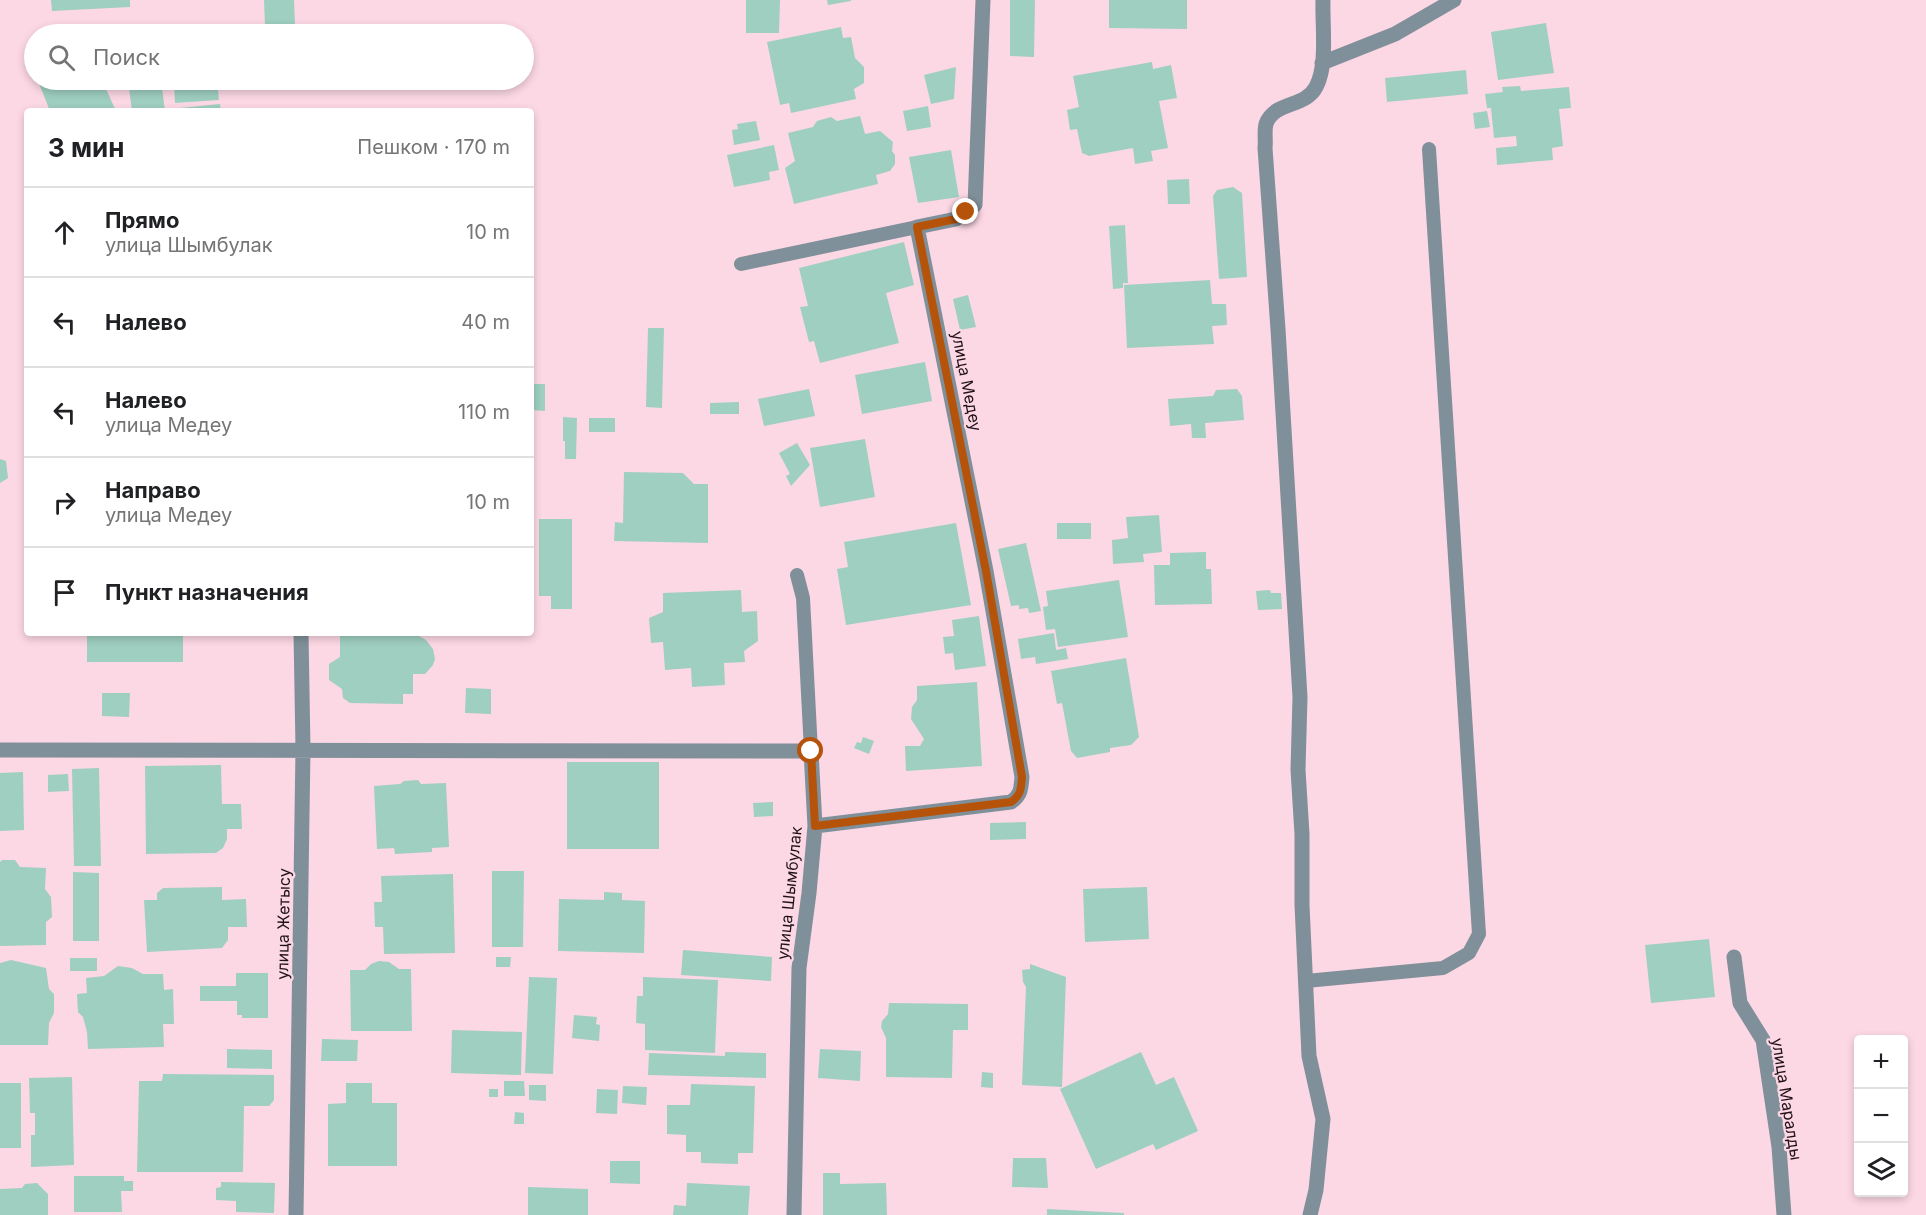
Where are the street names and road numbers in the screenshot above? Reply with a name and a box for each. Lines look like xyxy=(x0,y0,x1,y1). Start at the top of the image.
street label: улица Медеу xyxy=(947,329,987,433)
street label: улица Шымбулак xyxy=(772,825,806,961)
street label: улица Жетысу xyxy=(272,868,294,980)
street label: улица Маралды xyxy=(1767,1037,1807,1161)

